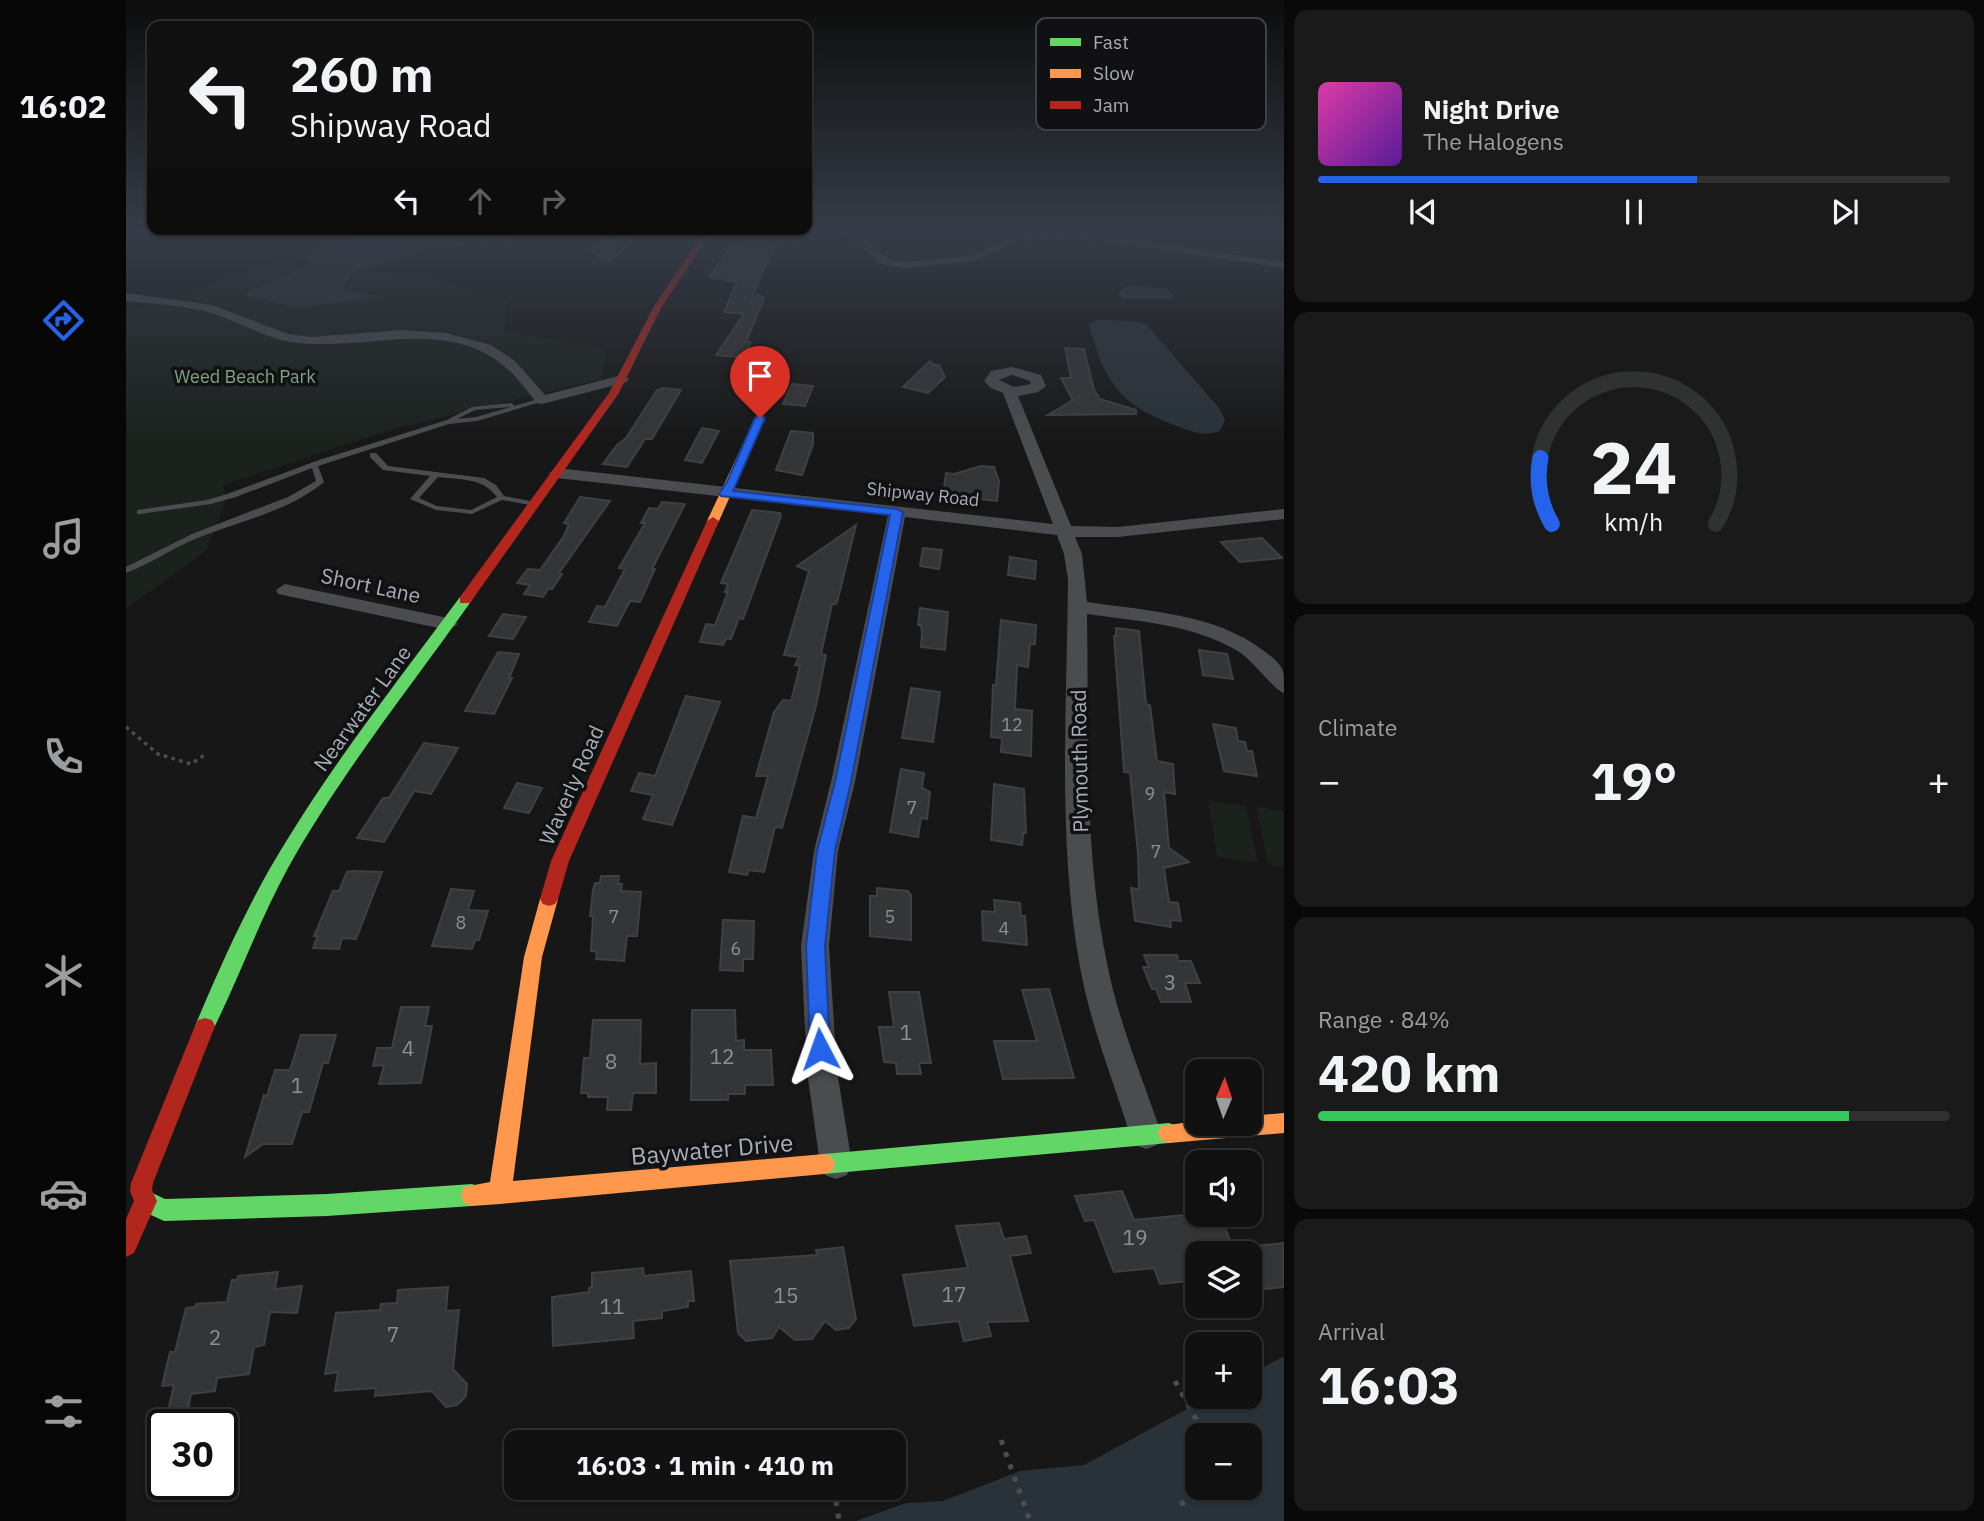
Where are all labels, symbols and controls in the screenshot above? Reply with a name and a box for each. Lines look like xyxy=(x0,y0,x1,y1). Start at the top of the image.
legend xyxy=(1036,18,1266,130)
text: Fast xyxy=(1093,30,1129,54)
text: 260 m xyxy=(290,42,434,105)
icon: left xyxy=(175,49,266,140)
text: Slow xyxy=(1093,61,1134,85)
text: 16:02 xyxy=(19,85,107,127)
text: Night Drive xyxy=(1423,92,1560,126)
text: Jam xyxy=(1093,93,1129,117)
text: Shipway Road xyxy=(290,104,491,146)
text: The Halogens xyxy=(1423,126,1564,156)
icon: left xyxy=(388,182,426,220)
icon: ahead xyxy=(461,182,499,220)
icon: right xyxy=(534,182,572,220)
icon: previous xyxy=(1404,193,1442,231)
icon: pause xyxy=(1615,193,1653,231)
icon: next xyxy=(1826,193,1864,231)
icon: directions xyxy=(39,296,88,345)
pin xyxy=(730,346,790,418)
icon: arrive xyxy=(741,357,779,395)
park label: Weed Beach Park xyxy=(174,365,316,388)
text: 24 xyxy=(1590,420,1678,515)
street label: Shipway Road xyxy=(865,477,981,511)
text: km/h xyxy=(1605,505,1663,538)
icon: music xyxy=(39,514,88,563)
street label: Short Lane xyxy=(319,561,423,609)
street label: Nearwater Lane xyxy=(307,639,417,777)
street label: Plymouth Road xyxy=(1064,689,1094,833)
text: Climate xyxy=(1318,712,1397,742)
house number: 12 xyxy=(1001,713,1023,736)
street label: Waverly Road xyxy=(532,721,610,849)
icon: phone xyxy=(39,732,88,781)
text: 19° xyxy=(1591,747,1677,814)
text: − xyxy=(1318,756,1341,805)
text: + xyxy=(1927,756,1950,805)
house number: 9 xyxy=(1145,782,1155,805)
house number: 7 xyxy=(907,796,917,819)
house number: 7 xyxy=(1151,840,1161,863)
house number: 7 xyxy=(609,905,619,928)
house number: 5 xyxy=(885,905,895,928)
house number: 8 xyxy=(456,911,466,934)
house number: 4 xyxy=(999,917,1010,940)
house number: 6 xyxy=(731,937,741,960)
icon: climate xyxy=(39,951,88,1000)
house number: 3 xyxy=(1164,968,1176,996)
text: Range · 84% xyxy=(1318,1004,1450,1034)
position arrow xyxy=(783,1012,857,1086)
house number: 1 xyxy=(900,1018,912,1046)
house number: 4 xyxy=(402,1034,414,1062)
text: 420 km xyxy=(1318,1039,1500,1106)
house number: 12 xyxy=(709,1042,735,1070)
house number: 8 xyxy=(605,1047,617,1075)
north arrow xyxy=(1185,1059,1262,1136)
map controls xyxy=(1185,1059,1262,1500)
house number: 1 xyxy=(291,1071,303,1099)
street label: Baywater Drive xyxy=(629,1126,795,1172)
button: sound xyxy=(1185,1150,1262,1227)
icon: car xyxy=(39,1169,88,1218)
house number: 19 xyxy=(1122,1223,1148,1251)
button: layers xyxy=(1185,1241,1262,1318)
house number: 17 xyxy=(941,1280,967,1308)
house number: 15 xyxy=(773,1281,799,1309)
house number: 11 xyxy=(599,1292,625,1320)
text: Arrival xyxy=(1318,1316,1385,1346)
house number: 7 xyxy=(387,1320,399,1348)
house number: 2 xyxy=(209,1323,221,1351)
button: + xyxy=(1185,1332,1262,1409)
text: 16:03 xyxy=(1318,1351,1460,1418)
icon: filters xyxy=(39,1387,88,1436)
speed limit sign: 30 xyxy=(147,1409,238,1500)
button: − xyxy=(1185,1423,1262,1500)
text: 16:03 · 1 min · 410 m xyxy=(576,1448,834,1482)

